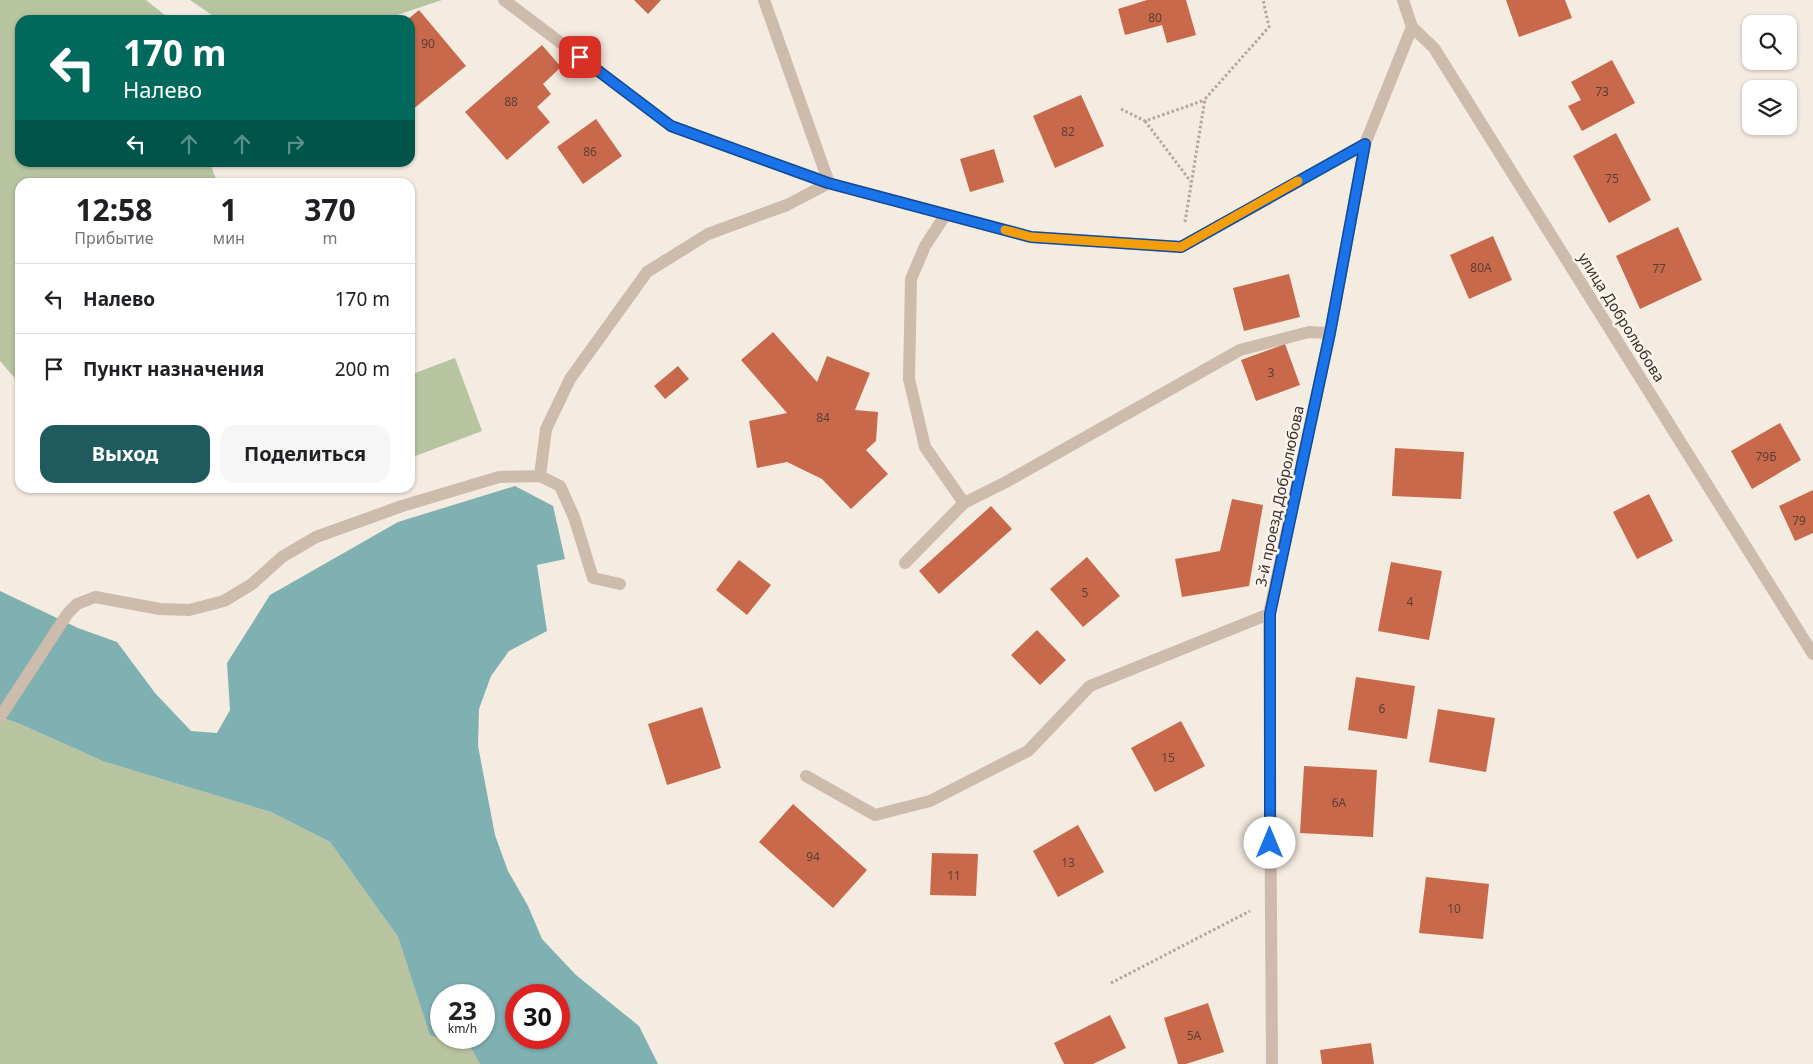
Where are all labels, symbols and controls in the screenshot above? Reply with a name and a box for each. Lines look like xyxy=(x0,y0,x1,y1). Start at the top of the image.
house number: 80 xyxy=(1148,9,1162,26)
map controls xyxy=(1742,15,1797,135)
button: search xyxy=(1742,15,1797,70)
text: 170 m xyxy=(123,29,226,76)
icon: left xyxy=(40,35,105,100)
house number: 90 xyxy=(421,35,435,52)
pin xyxy=(559,36,601,78)
icon: arrive xyxy=(566,43,594,71)
text: Налево xyxy=(123,74,202,104)
button: layers xyxy=(1742,80,1797,135)
house number: 73 xyxy=(1595,83,1609,100)
house number: 88 xyxy=(504,93,518,110)
house number: 82 xyxy=(1061,123,1075,140)
icon: left xyxy=(122,130,150,158)
icon: ahead xyxy=(175,130,203,158)
icon: ahead xyxy=(228,130,256,158)
icon: right xyxy=(281,130,309,158)
house number: 86 xyxy=(583,143,597,160)
house number: 75 xyxy=(1605,170,1619,187)
text: 12:58 xyxy=(75,189,152,230)
text: 1 xyxy=(220,189,237,230)
text: 370 xyxy=(304,189,356,230)
text: Прибытие xyxy=(74,227,154,249)
text: мин xyxy=(213,227,245,249)
text: m xyxy=(322,227,337,249)
street label: улица Добролюбова xyxy=(1574,249,1670,385)
house number: 80А xyxy=(1470,259,1492,276)
house number: 77 xyxy=(1652,260,1666,277)
icon: left xyxy=(40,285,68,313)
text: Налево xyxy=(83,286,155,312)
text: 170 m xyxy=(335,286,390,312)
icon: arrive xyxy=(40,355,68,383)
text: Пункт назначения xyxy=(83,356,264,382)
text: 200 m xyxy=(335,356,390,382)
house number: 3 xyxy=(1268,364,1275,381)
street label: 3-й проезд Добролюбова xyxy=(1250,404,1308,588)
house number: 84 xyxy=(816,409,830,426)
button: Выход xyxy=(40,425,210,483)
button: Поделиться xyxy=(220,425,390,483)
house number: 79Б xyxy=(1755,448,1777,465)
house number: 79 xyxy=(1792,512,1806,529)
house number: 5 xyxy=(1082,584,1089,601)
house number: 4 xyxy=(1407,593,1414,610)
house number: 6 xyxy=(1379,700,1386,717)
house number: 15 xyxy=(1161,749,1175,766)
house number: 6А xyxy=(1332,794,1347,811)
position arrow xyxy=(1243,816,1295,868)
house number: 94 xyxy=(806,848,820,865)
house number: 13 xyxy=(1061,854,1075,871)
house number: 11 xyxy=(947,867,961,884)
house number: 10 xyxy=(1447,900,1461,917)
speed limit sign: 30 xyxy=(505,984,570,1049)
text: 23 xyxy=(448,993,477,1027)
text: km/h xyxy=(448,1020,477,1037)
house number: 5А xyxy=(1187,1027,1202,1044)

